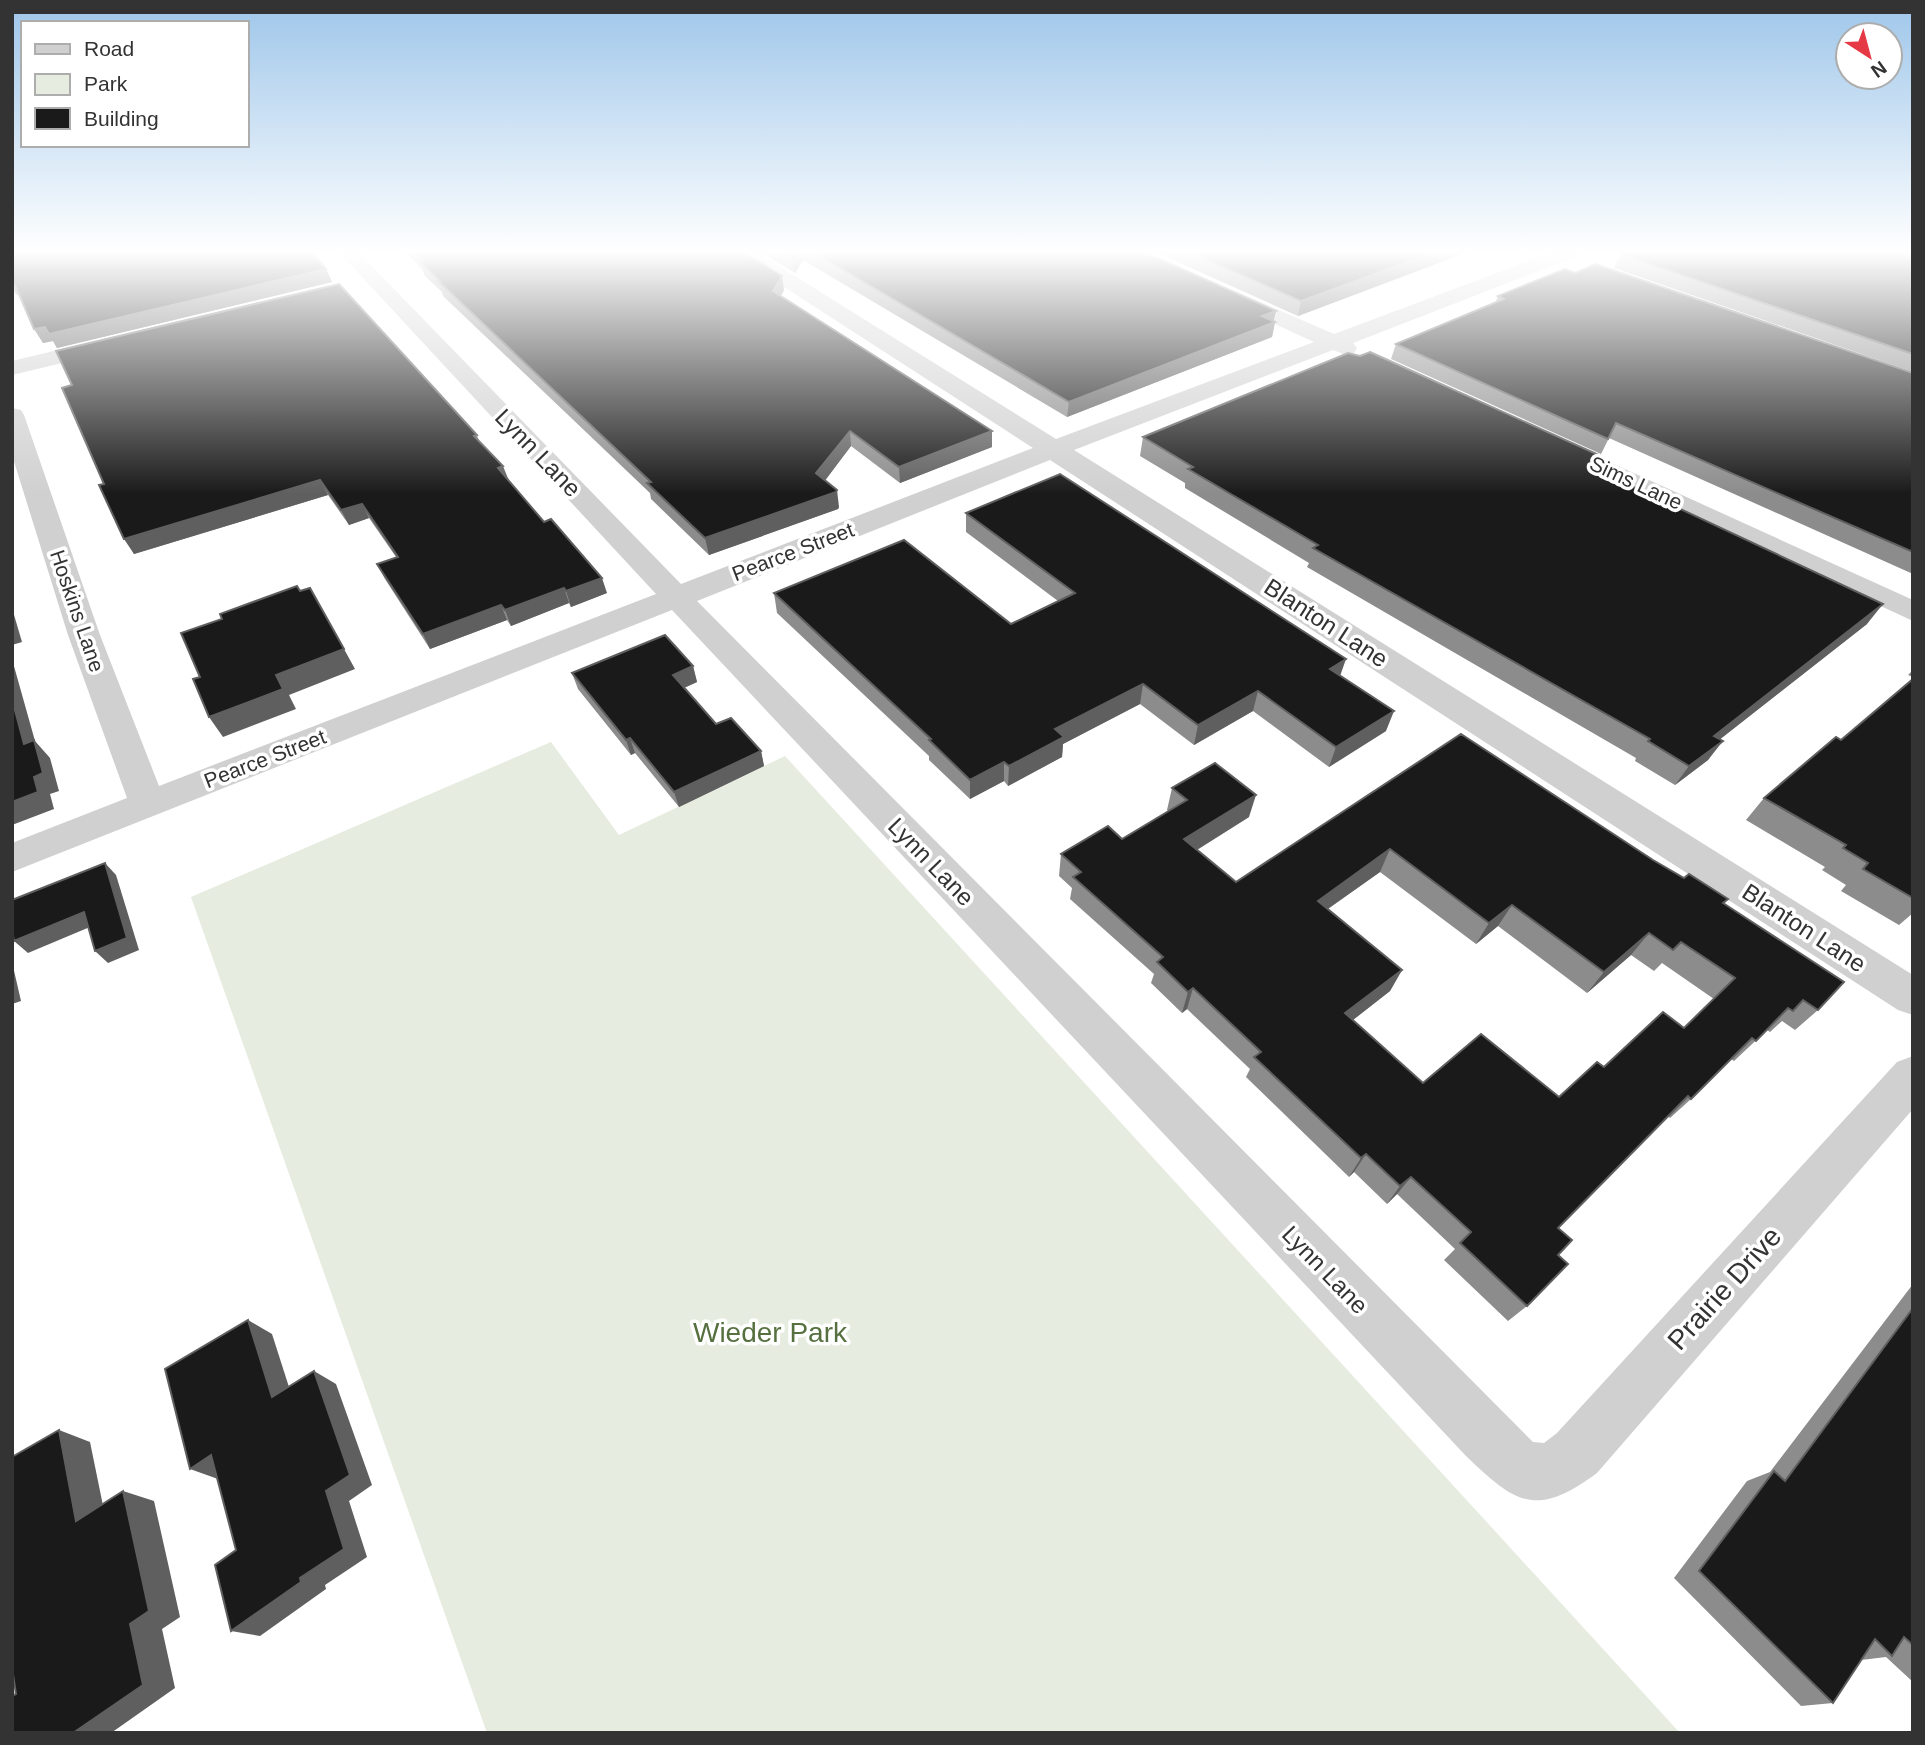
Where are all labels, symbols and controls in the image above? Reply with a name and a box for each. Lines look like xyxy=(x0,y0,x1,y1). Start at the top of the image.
legend xyxy=(21,21,248,147)
north arrow xyxy=(1834,21,1904,91)
text: Road xyxy=(84,37,134,60)
text: N xyxy=(1867,57,1890,82)
text: Park xyxy=(84,72,128,95)
text: Building xyxy=(84,107,159,130)
street label: Lynn Lane xyxy=(490,403,587,502)
street label: Sims Lane xyxy=(1586,451,1686,514)
street label: Pearce Street xyxy=(729,518,857,585)
street label: Hoskins Lane xyxy=(46,547,109,675)
street label: Blanton Lane xyxy=(1260,573,1393,672)
street label: Pearce Street xyxy=(201,725,329,792)
street label: Lynn Lane xyxy=(883,812,980,911)
street label: Blanton Lane xyxy=(1738,878,1871,977)
street label: Lynn Lane xyxy=(1277,1220,1374,1319)
street label: Prairie Drive xyxy=(1661,1221,1787,1356)
park label: Wieder Park xyxy=(693,1317,848,1348)

